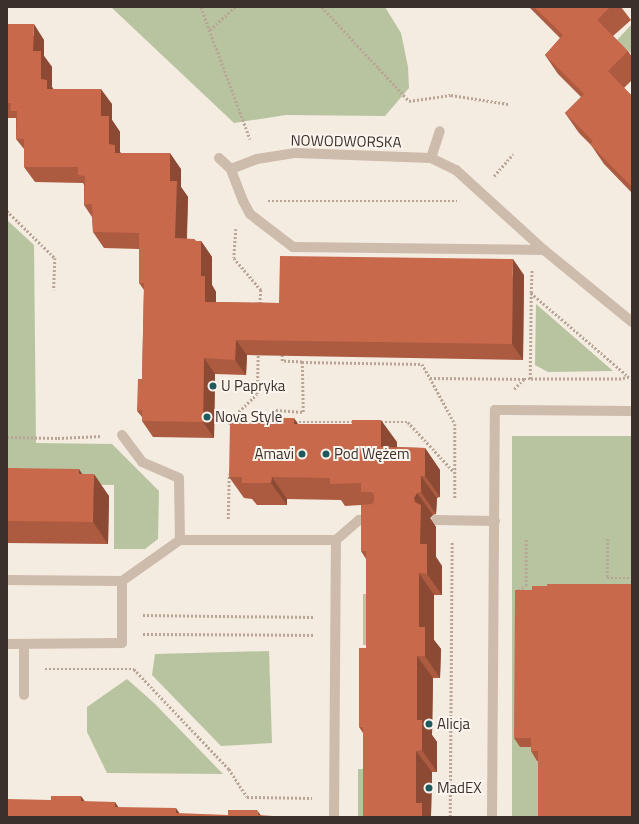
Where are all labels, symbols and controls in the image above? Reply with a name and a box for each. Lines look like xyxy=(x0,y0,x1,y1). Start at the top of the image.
street label: NOWODWORSKA xyxy=(290,131,402,151)
place label: U Papryka xyxy=(221,377,285,395)
marker: U Papryka xyxy=(208,381,218,391)
place label: Nova Style xyxy=(215,408,282,426)
marker: Nova Style xyxy=(202,412,212,422)
place label: Amavi xyxy=(255,445,294,463)
place label: Pod Wężem xyxy=(334,445,409,463)
marker: Amavi xyxy=(297,449,307,459)
marker: Pod Wężem xyxy=(321,449,331,459)
place label: Alicja xyxy=(437,715,470,733)
marker: Alicja xyxy=(424,719,434,729)
place label: MadEX xyxy=(437,779,482,797)
marker: MadEX xyxy=(424,783,434,793)

